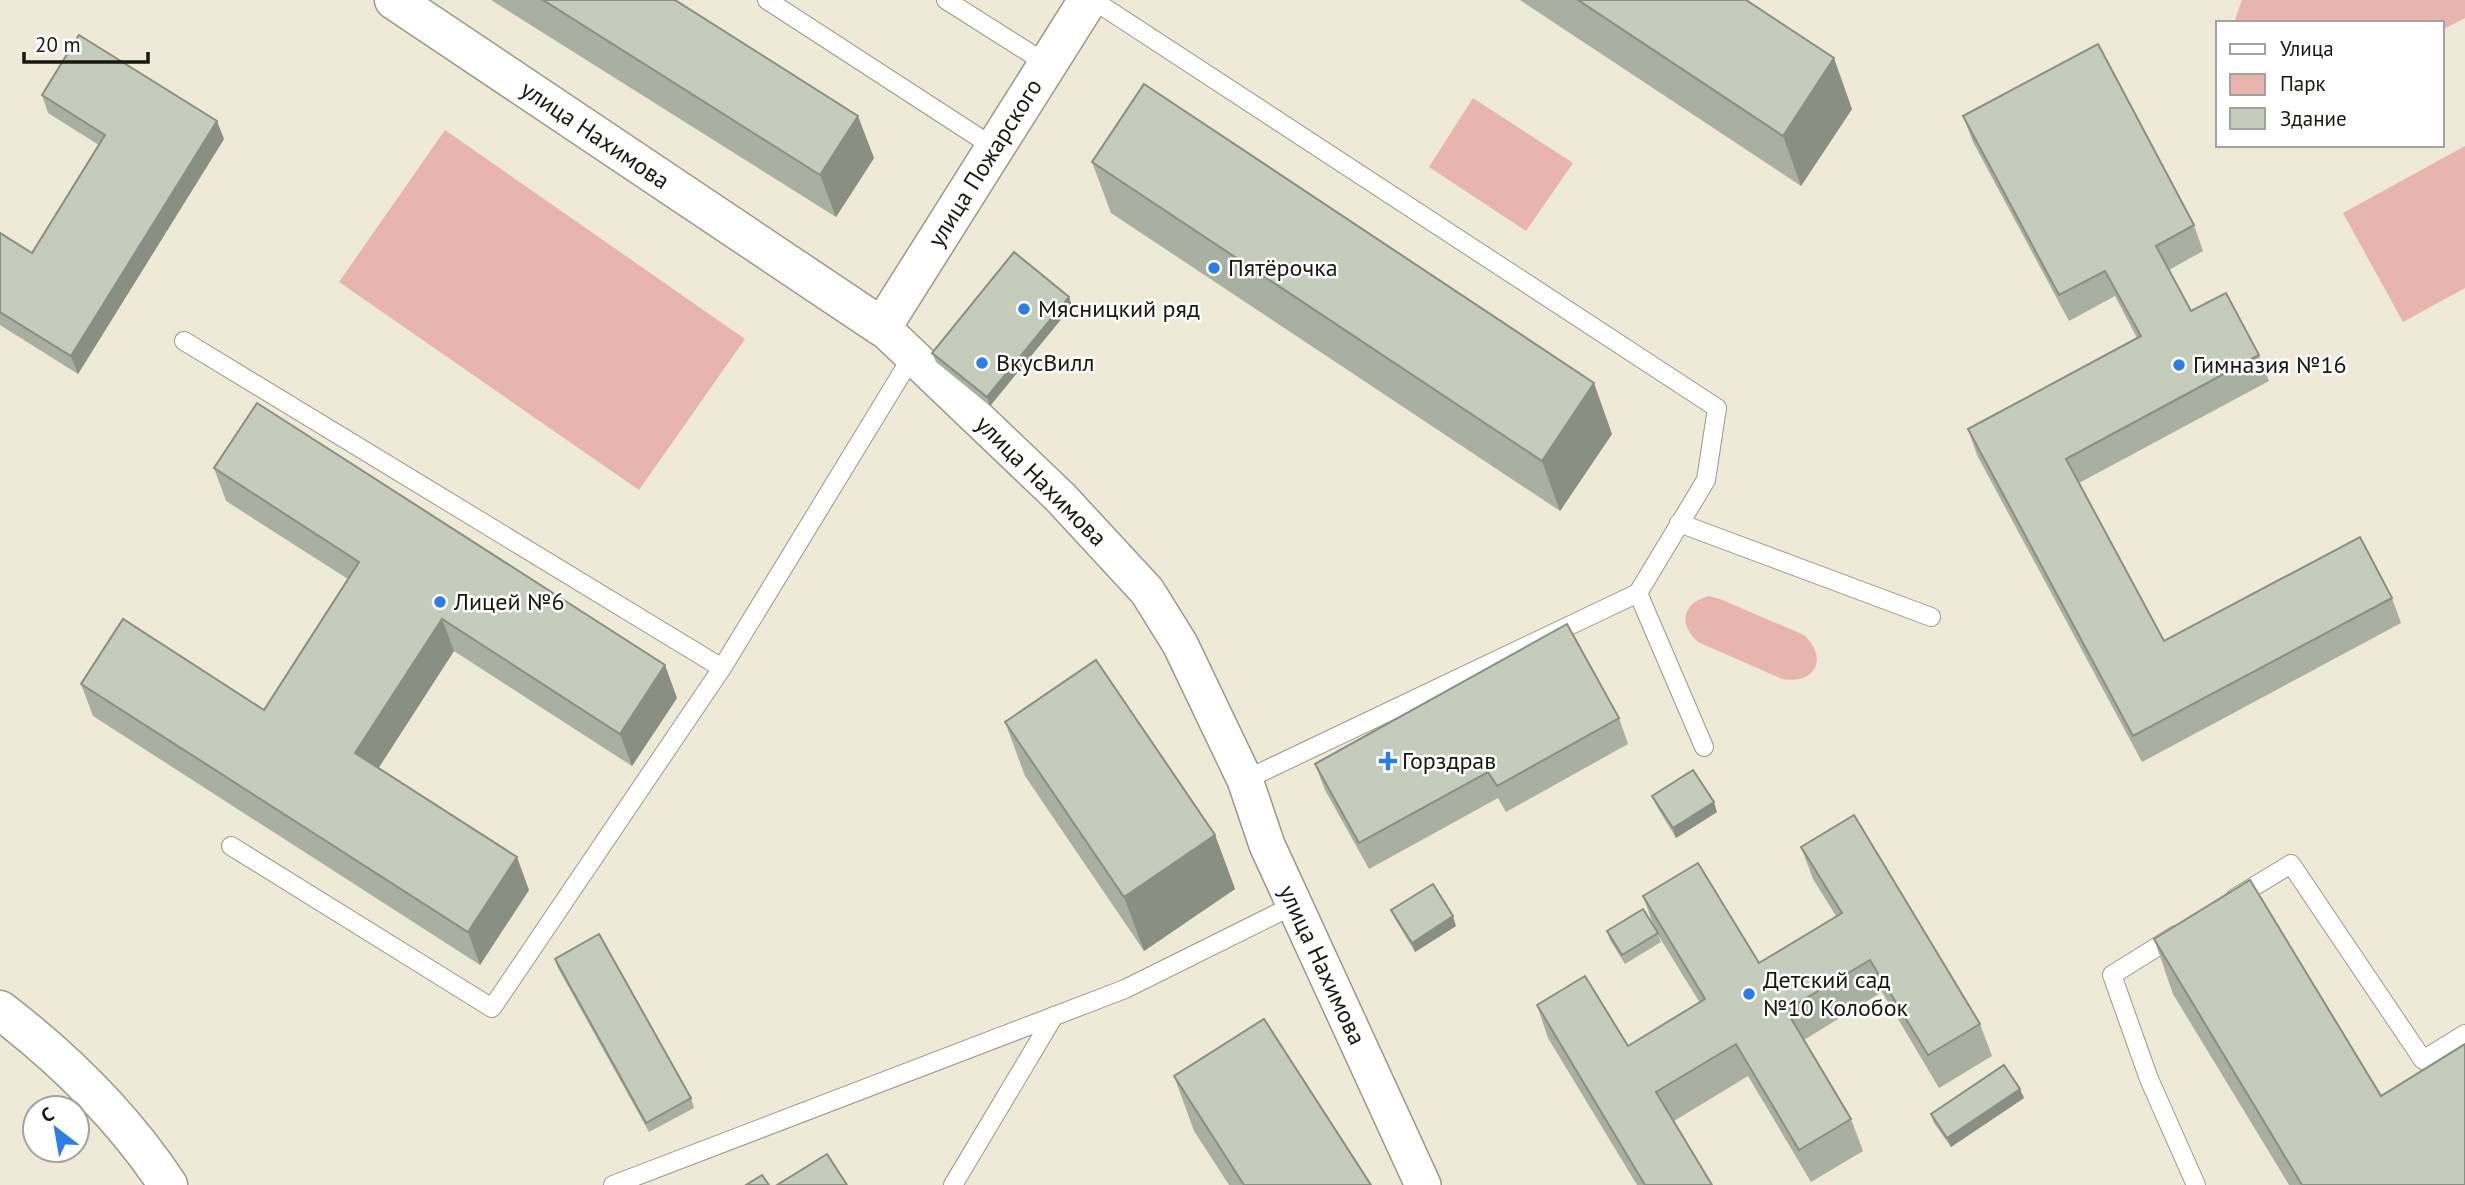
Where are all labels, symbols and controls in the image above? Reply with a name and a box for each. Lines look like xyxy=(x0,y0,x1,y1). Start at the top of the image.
scale bar xyxy=(24,21,149,65)
legend xyxy=(2216,21,2444,147)
text: 20 m xyxy=(35,31,81,58)
text: Улица xyxy=(2280,35,2334,62)
text: Парк xyxy=(2280,70,2326,97)
street label: улица Нахимова xyxy=(515,73,676,196)
street label: улица Пожарского xyxy=(920,73,1049,253)
text: Здание xyxy=(2280,105,2347,132)
place label: Пятёрочка xyxy=(1228,252,1338,283)
marker: Пятёрочка xyxy=(1206,260,1222,276)
place label: Мясницкий ряд xyxy=(1038,293,1200,324)
marker: Мясницкий ряд xyxy=(1016,301,1032,317)
place label: ВкусВилл xyxy=(996,347,1095,378)
place label: Гимназия №16 xyxy=(2193,349,2347,380)
marker: ВкусВилл xyxy=(974,355,990,371)
marker: Гимназия №16 xyxy=(2171,357,2187,373)
street label: улица Нахимова xyxy=(969,408,1114,553)
place label: Лицей №6 xyxy=(453,586,565,617)
marker: Лицей №6 xyxy=(432,594,448,610)
place label: Горздрав xyxy=(1402,745,1496,776)
marker: Горздрав xyxy=(1380,753,1396,769)
street label: улица Нахимова xyxy=(1272,880,1373,1050)
place label: Детский сад №10 Колобок xyxy=(1763,964,1909,1023)
marker: Детский сад №10 Колобок xyxy=(1741,986,1757,1002)
north arrow xyxy=(21,1094,91,1164)
text: С xyxy=(37,1101,58,1127)

